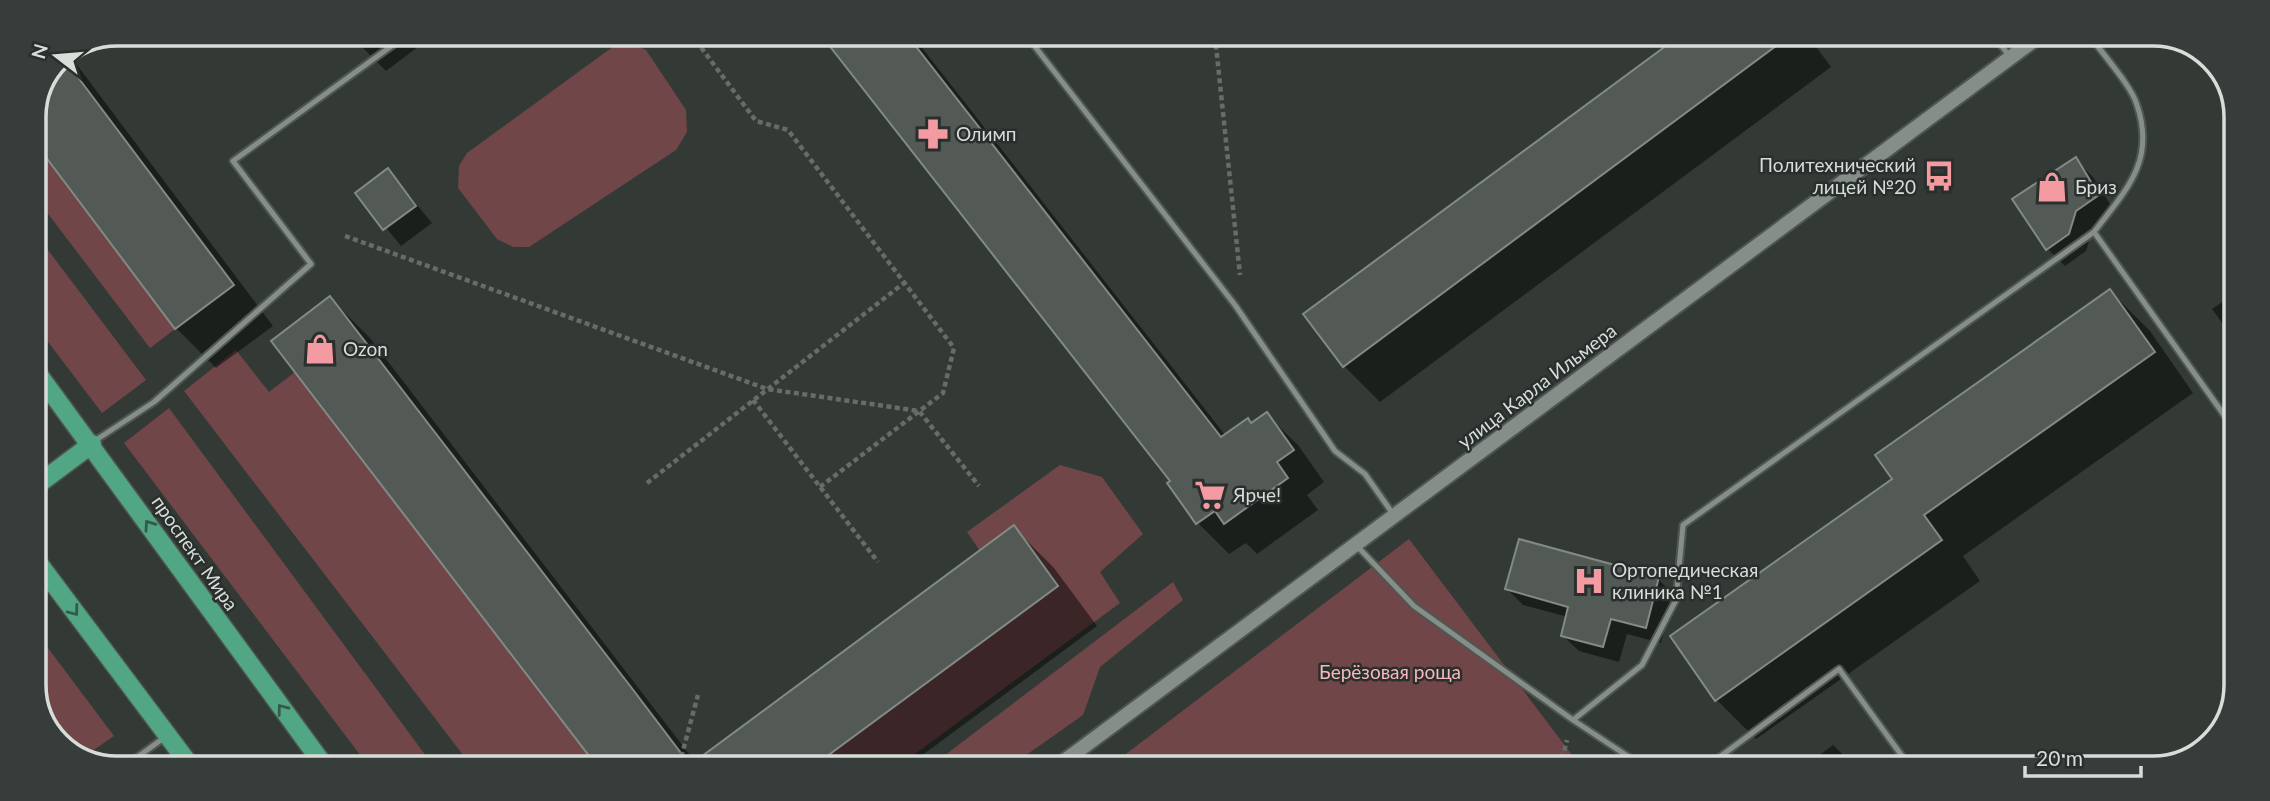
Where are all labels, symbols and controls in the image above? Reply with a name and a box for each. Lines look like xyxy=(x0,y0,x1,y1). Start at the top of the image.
north arrow xyxy=(21,21,91,91)
text: N xyxy=(26,41,52,61)
pharmacy icon: Олимп xyxy=(916,117,950,151)
place label: Олимп xyxy=(956,122,1017,145)
place label: Политехнический лицей №20 xyxy=(1759,153,1916,198)
bus stop icon: Политехнический лицей №20 xyxy=(1922,159,1956,193)
shop icon: Бриз xyxy=(2035,170,2069,204)
place label: Бриз xyxy=(2075,175,2117,198)
street label: улица Карла Ильмера xyxy=(1453,318,1621,453)
shop icon: Ozon xyxy=(303,332,337,366)
place label: Ozon xyxy=(343,337,388,360)
supermarket icon: Ярче! xyxy=(1193,478,1227,512)
place label: Ярче! xyxy=(1232,483,1281,506)
street label: проспект Мира xyxy=(147,491,243,614)
one-way arrow xyxy=(145,520,157,533)
place label: Ортопедическая клиника №1 xyxy=(1612,558,1758,603)
hospital icon: Ортопедическая клиника №1 xyxy=(1572,564,1606,598)
one-way arrow xyxy=(66,603,79,616)
park label: Берёзовая роща xyxy=(1319,660,1461,683)
one-way arrow xyxy=(278,705,291,717)
scale bar xyxy=(2025,734,2140,778)
text: 20 m xyxy=(2036,745,2083,770)

